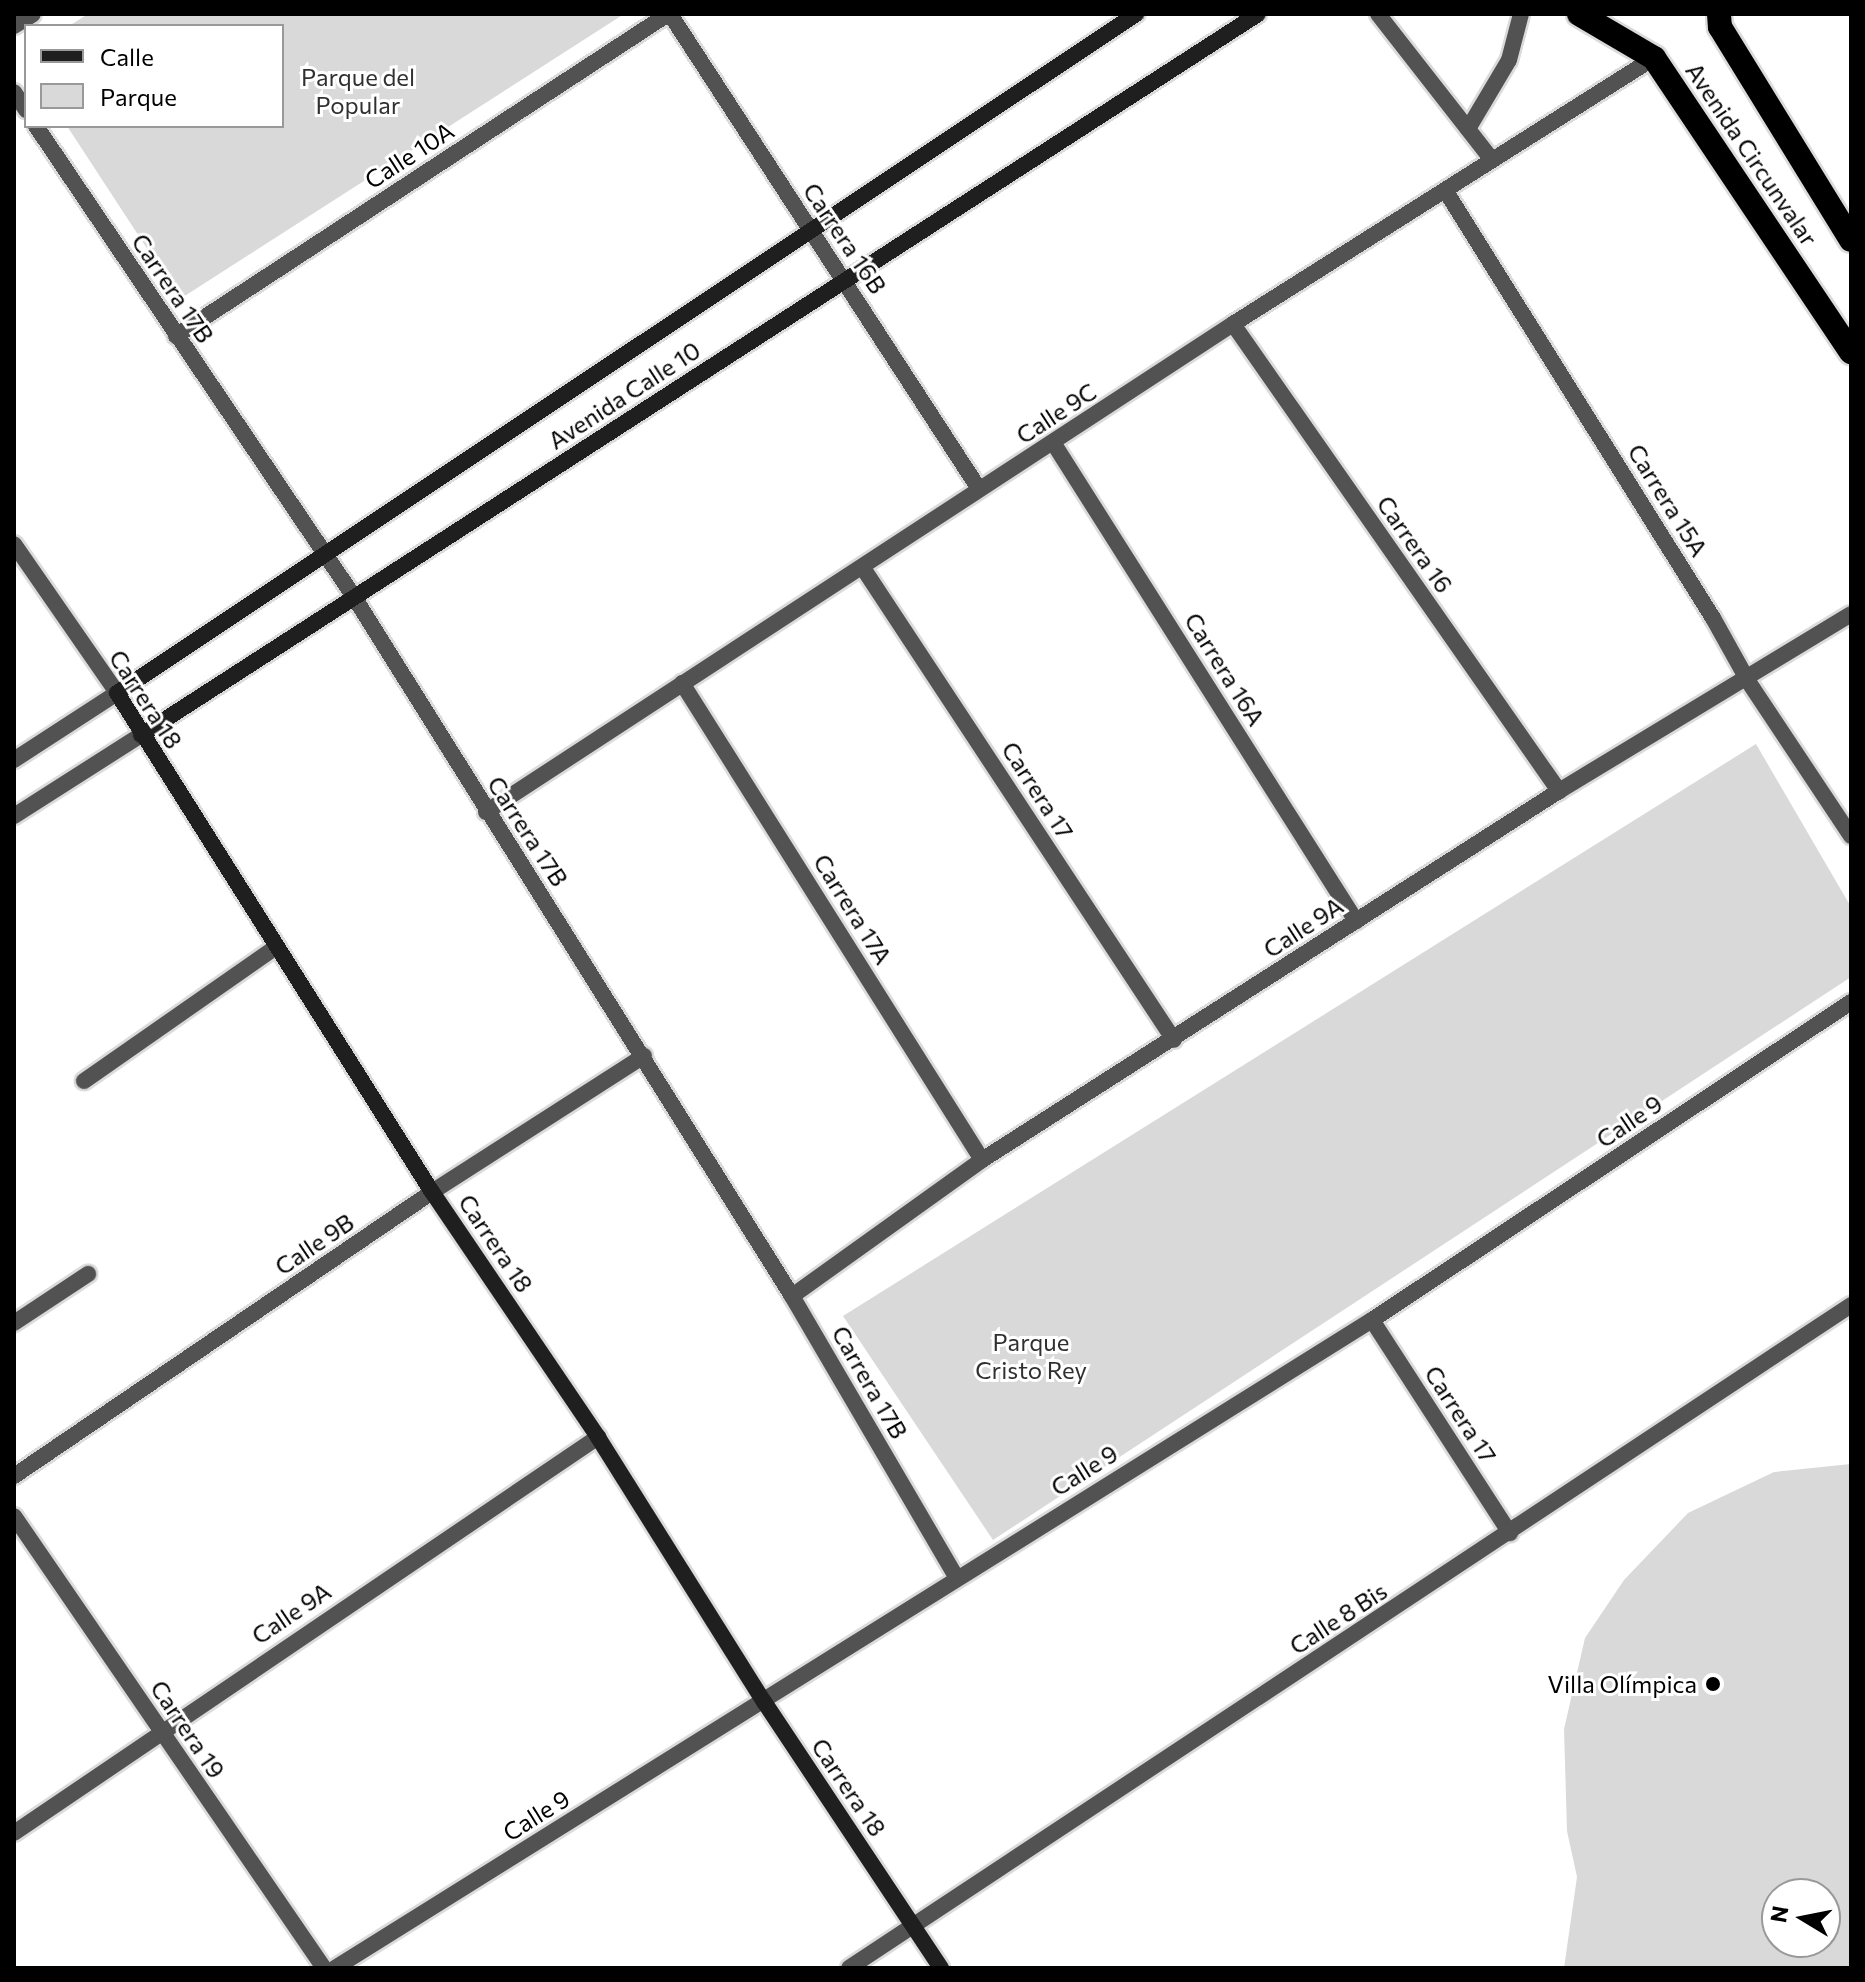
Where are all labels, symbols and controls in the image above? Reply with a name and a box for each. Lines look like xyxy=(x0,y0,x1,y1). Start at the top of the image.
legend xyxy=(24,24,284,128)
text: Calle xyxy=(100,42,154,71)
street label: Avenida Circunvalar xyxy=(1680,57,1824,251)
park label: Parque del Popular xyxy=(301,63,415,119)
text: Parque xyxy=(100,82,177,111)
street label: Calle 10A xyxy=(359,116,459,194)
street label: Carrera 16B xyxy=(797,177,893,299)
street label: Carrera 17B xyxy=(126,228,220,348)
street label: Avenida Calle 10 xyxy=(543,335,705,455)
street label: Calle 9C xyxy=(1011,377,1101,449)
street label: Carrera 15A xyxy=(1622,439,1714,561)
street label: Carrera 16 xyxy=(1371,490,1459,598)
street label: Carrera 16A xyxy=(1179,607,1271,731)
street label: Carrera 18 xyxy=(103,644,189,754)
street label: Carrera 17 xyxy=(996,736,1080,844)
street label: Carrera 17B xyxy=(482,771,574,891)
street label: Carrera 17A xyxy=(808,849,898,969)
street label: Calle 9A xyxy=(1258,891,1348,963)
street label: Calle 9 xyxy=(1591,1089,1667,1153)
street label: Carrera 18 xyxy=(453,1189,539,1297)
street label: Calle 9B xyxy=(269,1207,359,1281)
street label: Carrera 17B xyxy=(826,1321,914,1443)
park label: Parque Cristo Rey xyxy=(975,1328,1087,1384)
street label: Carrera 17 xyxy=(1419,1360,1503,1468)
street label: Calle 9 xyxy=(1045,1438,1123,1502)
street label: Calle 9A xyxy=(246,1576,336,1650)
street label: Calle 8 Bis xyxy=(1284,1576,1392,1660)
place label: Villa Olímpica xyxy=(1547,1670,1697,1698)
street label: Carrera 19 xyxy=(145,1675,231,1783)
marker: Villa Olímpica xyxy=(1704,1675,1722,1693)
street label: Carrera 18 xyxy=(806,1733,892,1841)
street label: Calle 9 xyxy=(497,1783,575,1847)
north arrow xyxy=(1761,1878,1841,1958)
text: N xyxy=(1764,1904,1794,1925)

